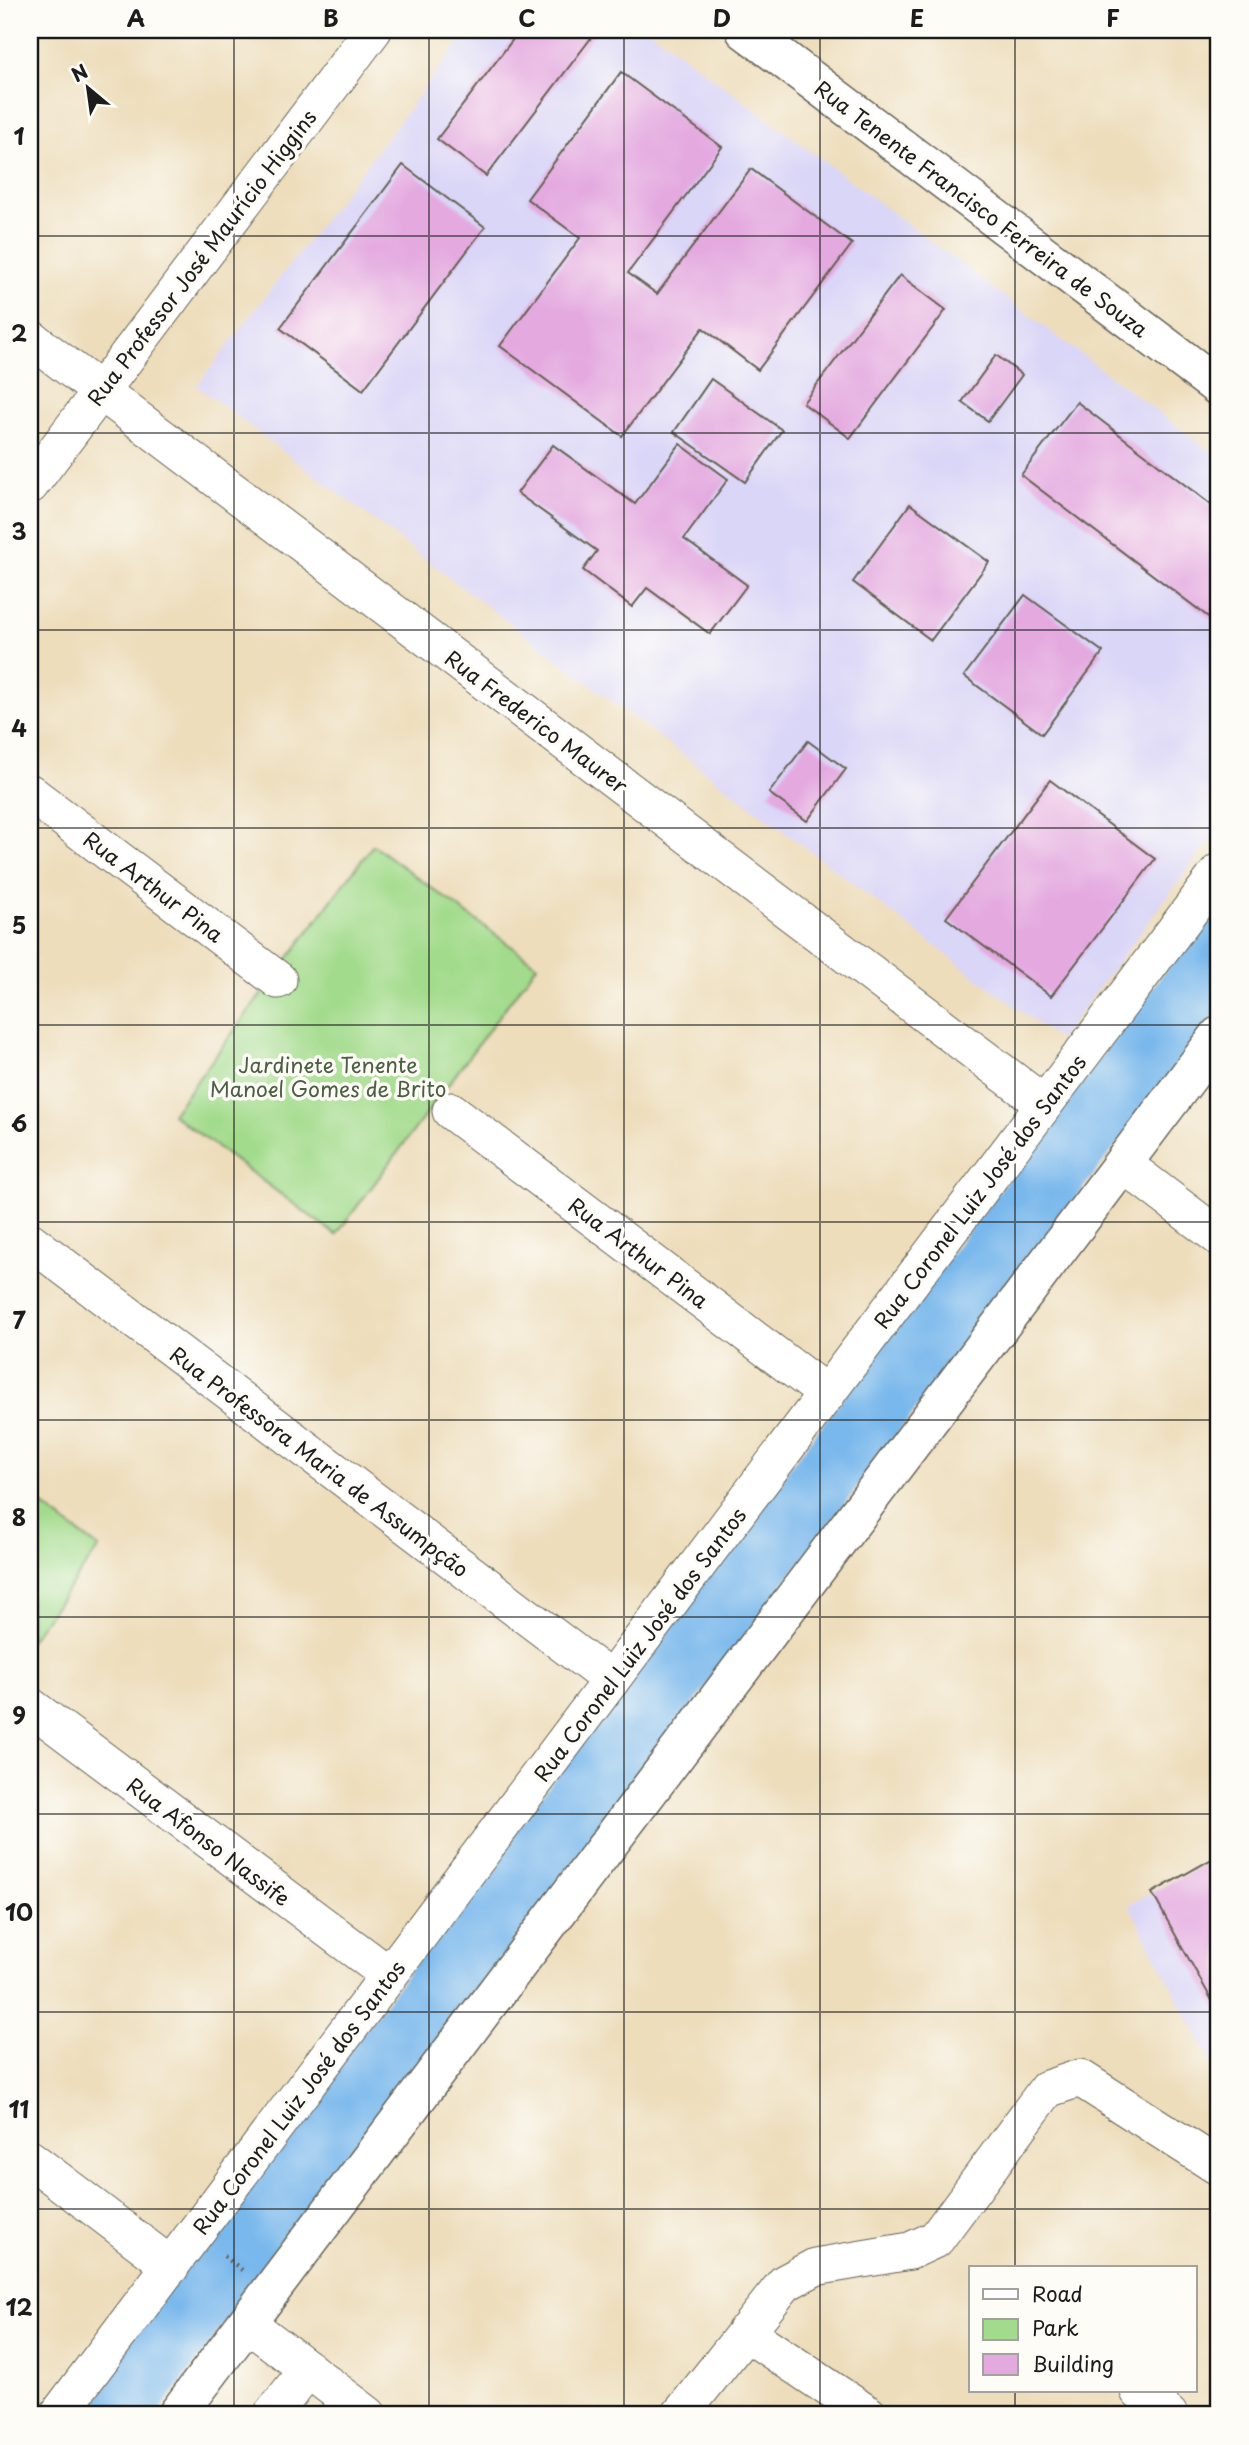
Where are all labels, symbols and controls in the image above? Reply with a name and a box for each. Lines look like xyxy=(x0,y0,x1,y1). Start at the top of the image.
text: A xyxy=(127,0,145,35)
text: B xyxy=(323,0,339,35)
text: C xyxy=(518,0,536,35)
text: D xyxy=(713,0,731,35)
text: E xyxy=(910,0,924,35)
text: F xyxy=(1106,0,1120,35)
north arrow xyxy=(52,52,122,122)
text: N xyxy=(66,56,93,88)
street label: Rua Tenente Francisco Ferreira de Souza xyxy=(808,72,1156,344)
street label: Rua Professor José Maurício Higgins xyxy=(79,102,323,412)
text: 1 xyxy=(14,118,25,153)
text: 2 xyxy=(11,315,27,350)
text: 3 xyxy=(11,513,27,548)
street label: Rua Frederico Maurer xyxy=(439,642,636,801)
text: 4 xyxy=(11,710,27,745)
street label: Rua Arthur Pina xyxy=(77,823,231,950)
text: 5 xyxy=(12,907,26,942)
street label: Rua Coronel Luiz José dos Santos xyxy=(865,1047,1093,1335)
park label: Jardinete Tenente Manoel Gomes de Brito xyxy=(210,1048,446,1104)
text: 6 xyxy=(11,1105,27,1140)
street label: Rua Arthur Pina xyxy=(562,1189,716,1316)
text: 7 xyxy=(12,1302,26,1337)
street label: Rua Professora Maria de Assumpção xyxy=(164,1338,476,1584)
text: 8 xyxy=(12,1499,26,1534)
street label: Rua Coronel Luiz José dos Santos xyxy=(525,1500,753,1788)
text: 9 xyxy=(12,1697,26,1732)
street label: Rua Afonso Nassife xyxy=(121,1769,297,1913)
text: 10 xyxy=(5,1894,33,1929)
street label: Rua Coronel Luiz José dos Santos xyxy=(184,1953,412,2241)
text: 11 xyxy=(9,2091,30,2126)
legend xyxy=(969,2266,1196,2392)
text: Road xyxy=(1032,2277,1083,2309)
text: 12 xyxy=(5,2289,33,2324)
text: Park xyxy=(1032,2311,1079,2343)
text: Building xyxy=(1032,2347,1114,2379)

